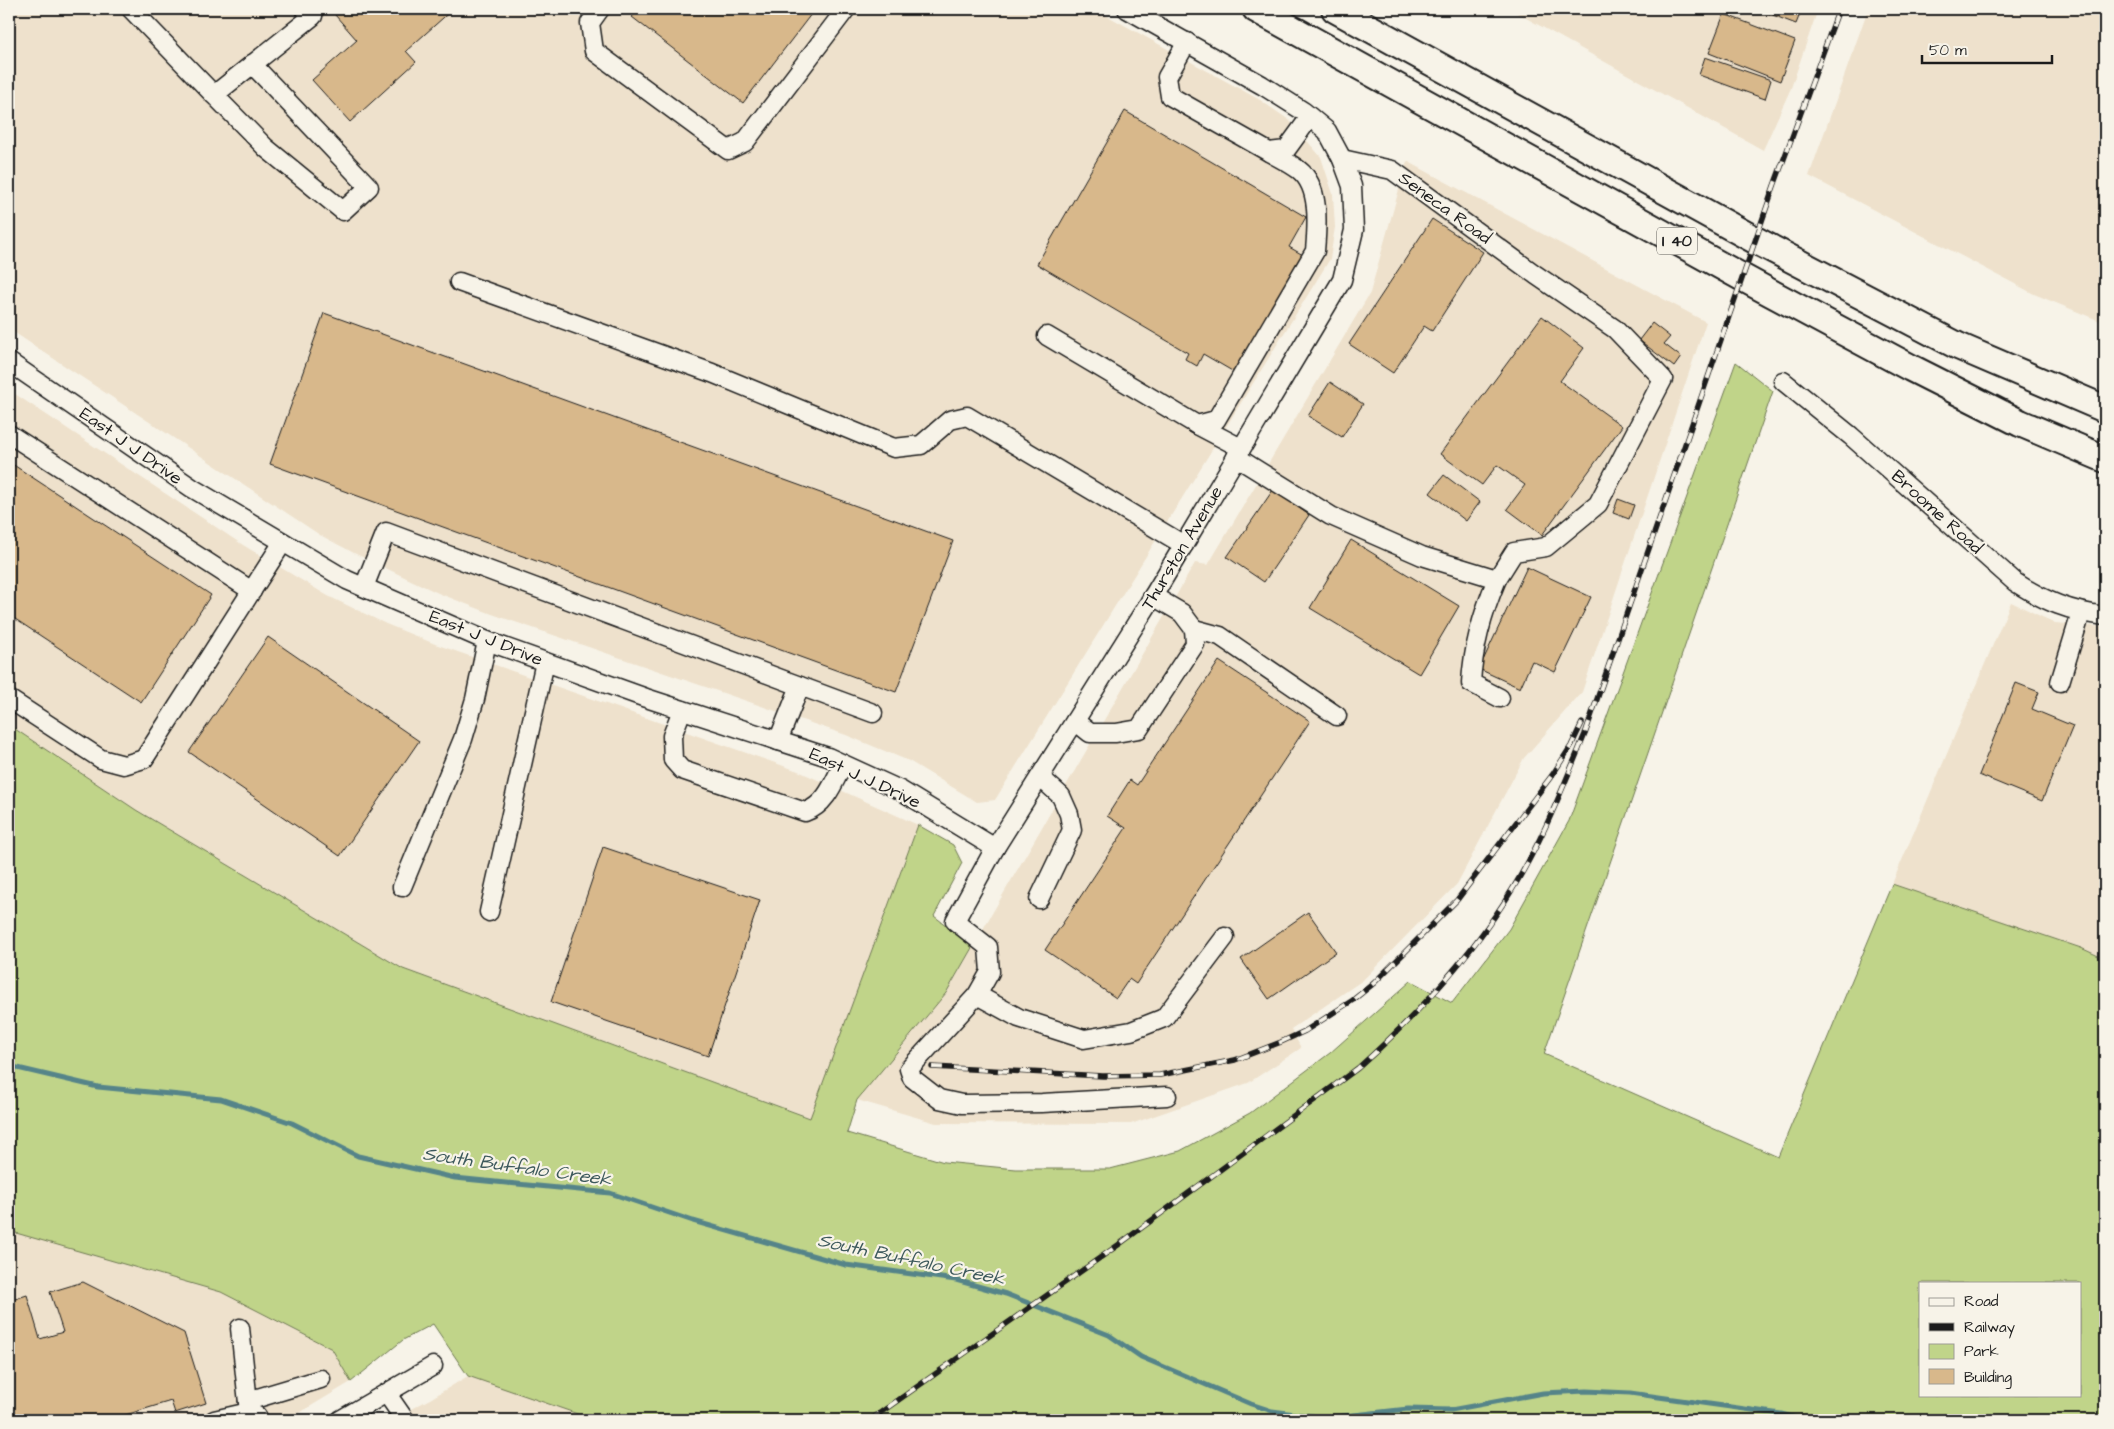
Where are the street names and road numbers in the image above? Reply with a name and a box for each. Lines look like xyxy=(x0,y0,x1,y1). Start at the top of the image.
street label: Seneca Road xyxy=(1393,166,1497,250)
road number: I 40 xyxy=(1657,228,1697,255)
street label: East J J Drive xyxy=(75,401,188,491)
street label: Broome Road xyxy=(1886,464,1988,560)
street label: Thurston Avenue xyxy=(1135,481,1229,615)
street label: East J J Drive xyxy=(426,604,547,672)
street label: East J J Drive xyxy=(805,741,925,815)

